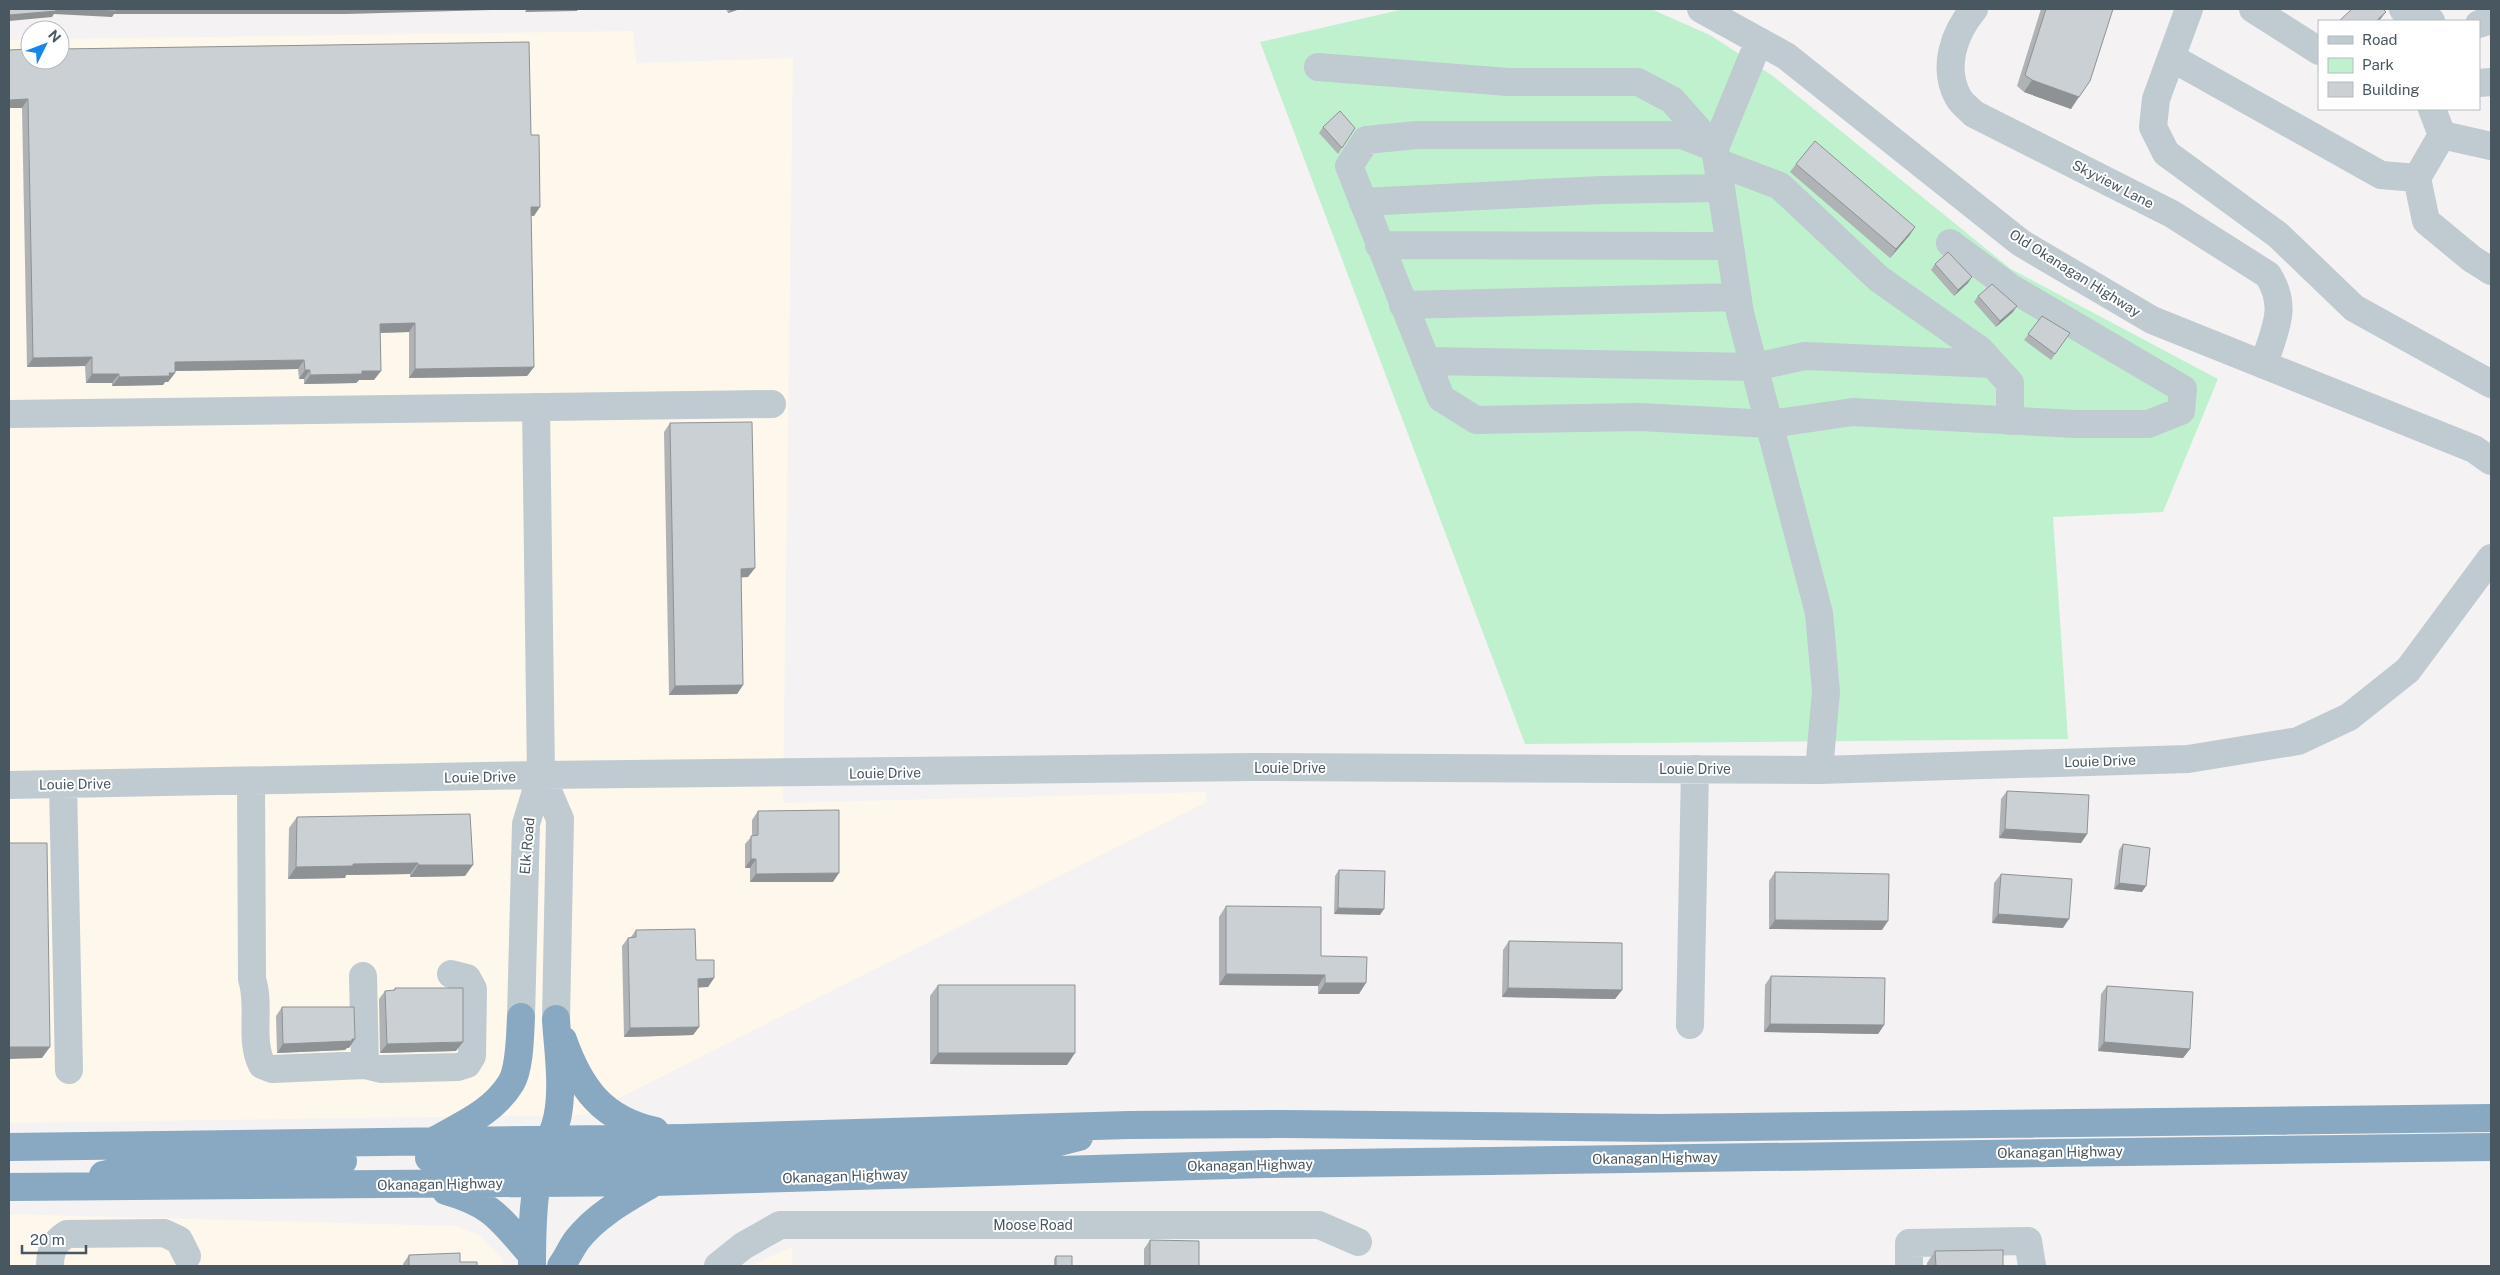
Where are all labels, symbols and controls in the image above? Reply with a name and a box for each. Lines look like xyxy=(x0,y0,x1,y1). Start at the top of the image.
north arrow xyxy=(20,20,70,70)
legend xyxy=(2318,20,2480,110)
text: N xyxy=(45,27,64,46)
text: Road xyxy=(2362,31,2398,48)
text: Park xyxy=(2362,56,2394,73)
text: Building xyxy=(2362,81,2420,98)
street label: Skyview Lane xyxy=(2070,157,2156,211)
street label: Old Okanagan Highway xyxy=(2007,226,2144,320)
street label: Louie Drive xyxy=(2064,752,2136,770)
street label: Louie Drive xyxy=(1254,760,1326,776)
street label: Louie Drive xyxy=(1659,761,1731,777)
street label: Louie Drive xyxy=(849,764,921,782)
street label: Louie Drive xyxy=(444,768,516,786)
street label: Louie Drive xyxy=(39,775,111,793)
street label: Elk Road xyxy=(517,817,537,875)
street label: Okanagan Highway xyxy=(1997,1143,2123,1161)
street label: Okanagan Highway xyxy=(1592,1149,1718,1167)
street label: Okanagan Highway xyxy=(1187,1156,1313,1174)
street label: Okanagan Highway xyxy=(782,1166,909,1186)
street label: Okanagan Highway xyxy=(377,1175,503,1193)
street label: Moose Road xyxy=(993,1217,1073,1233)
scale bar xyxy=(22,1222,86,1254)
text: 20 m xyxy=(30,1231,65,1248)

